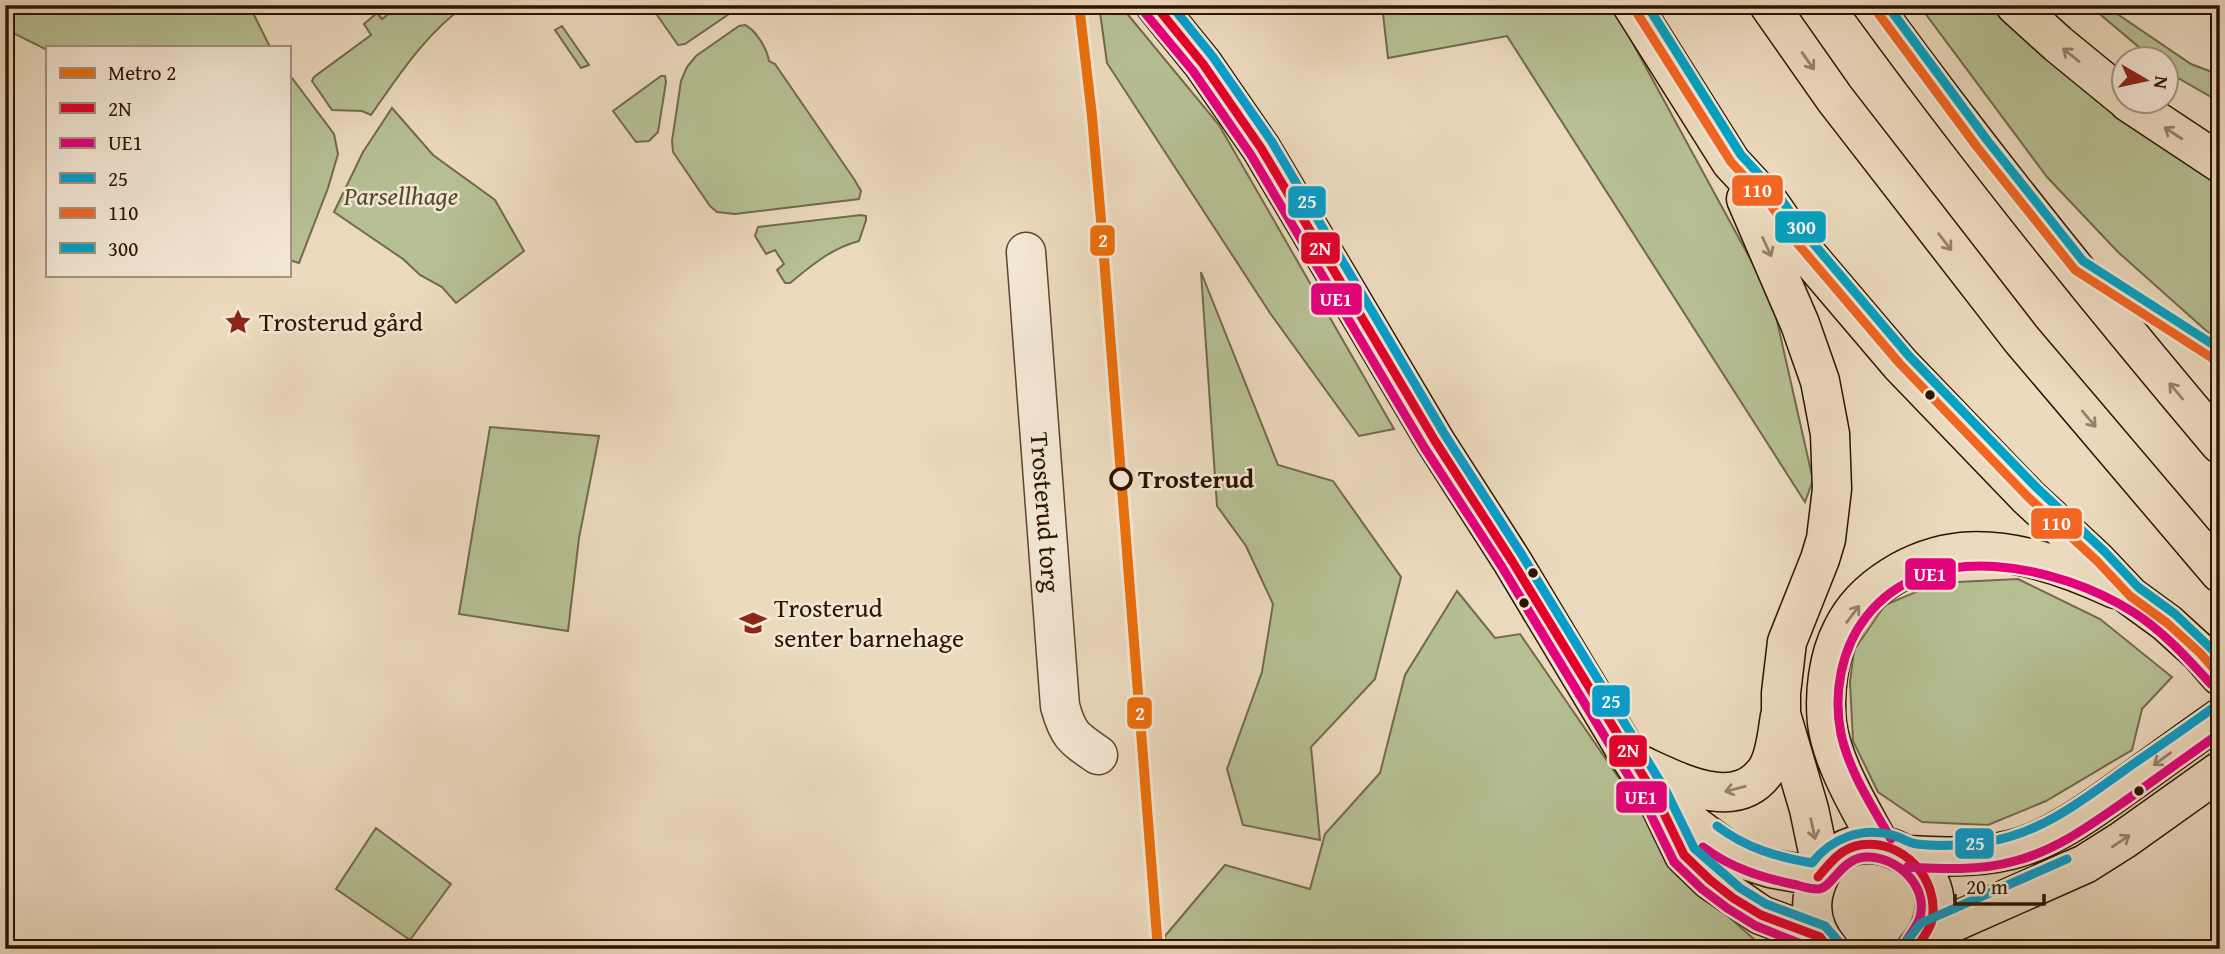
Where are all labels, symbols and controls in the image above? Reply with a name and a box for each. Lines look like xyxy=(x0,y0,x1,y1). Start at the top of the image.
legend xyxy=(46,46,290,276)
north arrow xyxy=(2110,46,2180,116)
one-way arrow xyxy=(2062,47,2080,62)
one-way arrow xyxy=(1801,51,1815,70)
text: Metro 2 xyxy=(108,57,176,88)
text: N xyxy=(2147,74,2177,91)
text: 2N xyxy=(108,93,132,124)
one-way arrow xyxy=(2164,126,2184,140)
text: UE1 xyxy=(108,127,143,158)
text: 25 xyxy=(108,163,128,194)
line badge: 110 xyxy=(1731,174,1784,207)
park label: Parsellhage xyxy=(343,176,458,215)
text: 110 xyxy=(1742,176,1772,204)
line badge: 25 xyxy=(1287,185,1327,219)
text: 25 xyxy=(1297,187,1317,215)
text: 110 xyxy=(108,197,138,228)
line badge: 300 xyxy=(1774,210,1827,244)
text: 300 xyxy=(1786,213,1816,241)
line badge: 2 xyxy=(1089,224,1116,257)
text: 2 xyxy=(1098,226,1108,254)
line badge: 2N xyxy=(1300,231,1341,265)
text: 300 xyxy=(108,233,138,264)
one-way arrow xyxy=(1938,233,1953,251)
text: 2N xyxy=(1309,234,1332,262)
one-way arrow xyxy=(1761,236,1774,257)
line badge: UE1 xyxy=(1310,282,1363,316)
text: UE1 xyxy=(1320,285,1352,313)
place label: Trosterud gård xyxy=(259,302,423,341)
place icon: Trosterud gård xyxy=(223,307,253,337)
one-way arrow xyxy=(2168,383,2184,401)
unlabelled marker xyxy=(1923,388,1937,402)
one-way arrow xyxy=(2081,410,2097,428)
street label: Trosterud torg xyxy=(1021,431,1071,594)
place label: Trosterud xyxy=(1138,459,1254,498)
marker: Trosterud xyxy=(1110,468,1132,490)
line badge: 110 xyxy=(2030,507,2083,540)
text: 110 xyxy=(2041,509,2071,537)
line badge: UE1 xyxy=(1904,557,1957,591)
text: UE1 xyxy=(1914,560,1946,588)
unlabelled marker xyxy=(1526,566,1540,580)
place label: Trosterud senter barnehage xyxy=(774,588,964,657)
unlabelled marker xyxy=(1517,596,1531,610)
one-way arrow xyxy=(1845,605,1860,624)
school or university icon: Trosterud senter barnehage xyxy=(738,608,768,638)
line badge: 25 xyxy=(1591,684,1631,718)
text: 25 xyxy=(1601,687,1621,715)
line badge: 2 xyxy=(1126,696,1153,730)
text: 2 xyxy=(1135,699,1145,727)
line badge: 2N xyxy=(1608,734,1648,768)
text: 2N xyxy=(1617,736,1640,764)
one-way arrow xyxy=(2153,752,2172,767)
line badge: UE1 xyxy=(1615,780,1668,814)
text: UE1 xyxy=(1625,783,1657,811)
one-way arrow xyxy=(1724,783,1746,796)
unlabelled marker xyxy=(2132,784,2146,798)
one-way arrow xyxy=(1806,817,1820,840)
line badge: 25 xyxy=(1954,827,1995,860)
text: 25 xyxy=(1965,829,1985,857)
one-way arrow xyxy=(2111,834,2130,848)
scale bar xyxy=(1955,863,2045,907)
text: 20 m xyxy=(1966,871,2008,902)

